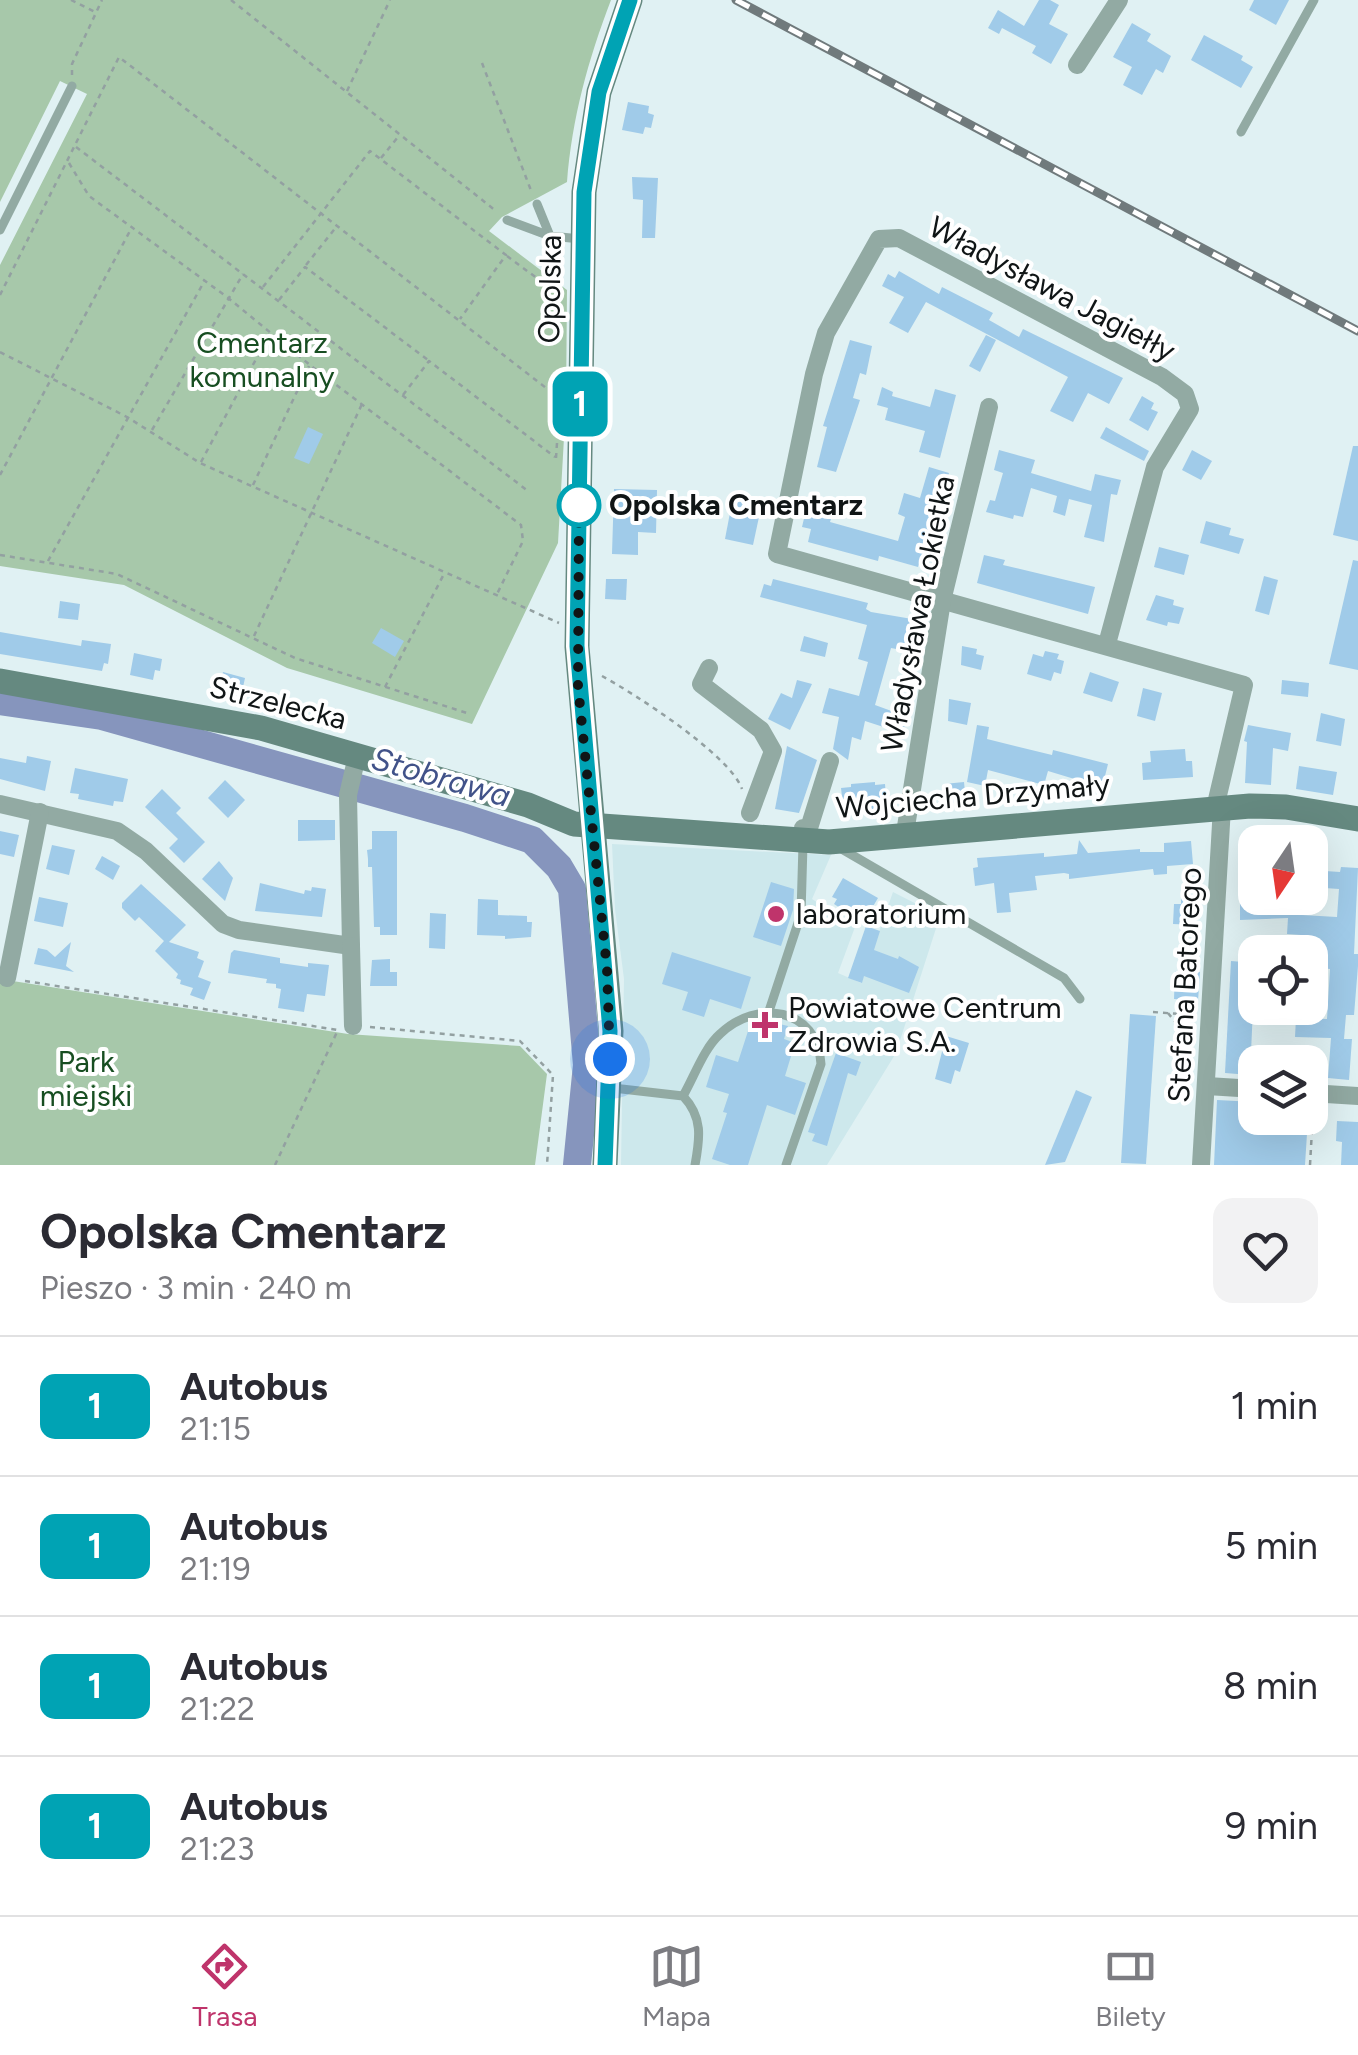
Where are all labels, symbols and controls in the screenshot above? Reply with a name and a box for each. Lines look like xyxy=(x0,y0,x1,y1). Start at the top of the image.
street label: Władysława Jagiełły xyxy=(923,208,1182,369)
street label: Opolska xyxy=(530,234,569,344)
park label: Cmentarz komunalny xyxy=(190,324,335,395)
line badge: 1 xyxy=(548,372,612,436)
text: 1 xyxy=(573,383,587,425)
street label: Władysława Łokietka xyxy=(873,472,962,755)
marker: Opolska Cmentarz xyxy=(558,484,600,526)
place label: Opolska Cmentarz xyxy=(609,486,863,523)
street label: Strzelecka xyxy=(206,668,350,737)
water label: Stobrawa xyxy=(367,739,515,815)
street label: Wojciecha Drzymały xyxy=(835,765,1112,826)
north arrow xyxy=(1238,825,1328,915)
map controls xyxy=(1238,825,1328,1135)
street label: Stefana Batorego xyxy=(1160,866,1209,1104)
place label: laboratorium xyxy=(796,895,966,932)
marker: laboratorium xyxy=(765,903,787,925)
button: locate xyxy=(1238,935,1328,1025)
place label: Powiatowe Centrum Zdrowia S.A. xyxy=(788,989,1062,1060)
marker: Powiatowe Centrum Zdrowia S.A. xyxy=(752,1012,778,1038)
your location xyxy=(585,1034,635,1084)
park label: Park miejski xyxy=(40,1043,132,1114)
button: layers xyxy=(1238,1045,1328,1135)
button: heart xyxy=(1213,1198,1318,1303)
text: Opolska Cmentarz xyxy=(40,1202,446,1260)
text: Pieszo · 3 min · 240 m xyxy=(40,1269,352,1307)
text: Autobus xyxy=(180,1364,328,1410)
text: 1 min xyxy=(1231,1383,1318,1429)
text: 1 xyxy=(88,1385,102,1427)
text: 21:15 xyxy=(180,1410,251,1448)
text: Autobus xyxy=(180,1504,328,1550)
text: 5 min xyxy=(1224,1523,1318,1569)
text: 1 xyxy=(88,1525,102,1567)
text: 21:19 xyxy=(180,1550,251,1588)
text: Autobus xyxy=(180,1644,328,1690)
text: 8 min xyxy=(1223,1663,1318,1709)
text: 1 xyxy=(88,1665,102,1707)
text: 21:22 xyxy=(180,1690,255,1728)
text: Autobus xyxy=(180,1784,328,1830)
text: 9 min xyxy=(1225,1803,1318,1849)
text: 1 xyxy=(88,1805,102,1847)
text: 21:23 xyxy=(180,1830,255,1868)
tab: Trasa xyxy=(192,1939,258,2033)
tab: Mapa xyxy=(642,1939,711,2033)
tab: Bilety xyxy=(1095,1939,1166,2033)

